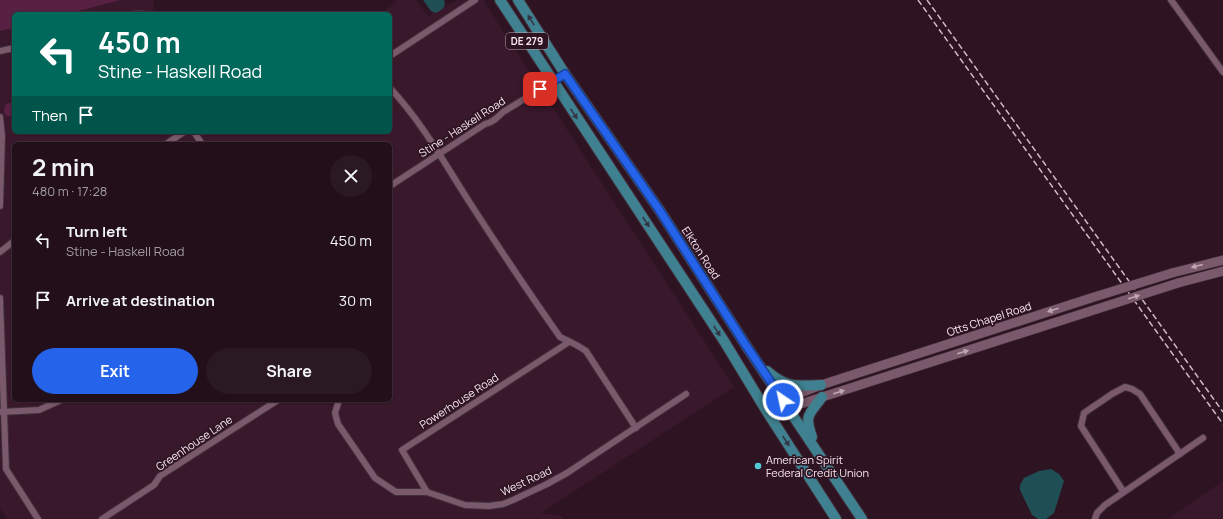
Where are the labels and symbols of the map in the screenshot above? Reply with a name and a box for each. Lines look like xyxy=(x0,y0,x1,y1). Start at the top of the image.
one-way arrow xyxy=(527,14,534,26)
road number: DE 279 xyxy=(506,33,548,49)
pin xyxy=(523,72,557,106)
street label: Stine - Haskell Road xyxy=(416,93,508,160)
one-way arrow xyxy=(570,108,578,119)
one-way arrow xyxy=(642,216,649,228)
street label: Elkton Road xyxy=(679,224,724,282)
one-way arrow xyxy=(1191,263,1203,269)
one-way arrow xyxy=(1128,294,1140,300)
street label: Otts Chapel Road xyxy=(944,298,1033,339)
one-way arrow xyxy=(1047,307,1059,313)
one-way arrow xyxy=(713,326,721,336)
one-way arrow xyxy=(957,349,969,355)
street label: Powerhouse Road xyxy=(416,369,501,432)
position arrow xyxy=(762,379,804,421)
one-way arrow xyxy=(833,389,845,395)
street label: Greenhouse Lane xyxy=(152,411,235,474)
one-way arrow xyxy=(782,436,790,446)
place label: American Spirit Federal Credit Union xyxy=(766,452,869,480)
marker: American Spirit Federal Credit Union xyxy=(753,461,763,471)
street label: West Road xyxy=(498,462,554,499)

